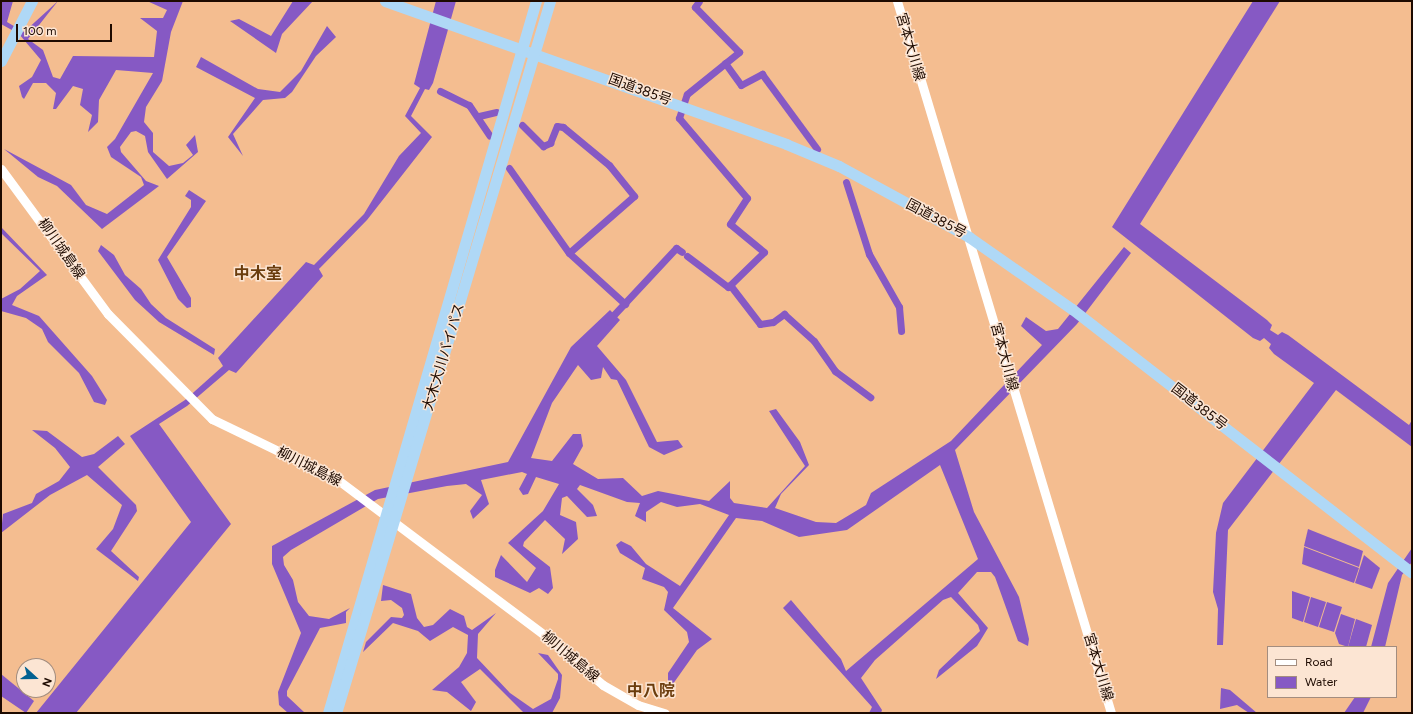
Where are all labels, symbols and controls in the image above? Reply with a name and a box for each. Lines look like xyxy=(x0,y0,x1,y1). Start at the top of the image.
street label: 宮本大川線 xyxy=(892,11,928,83)
scale bar xyxy=(18,16,114,42)
text: 100 m xyxy=(23,24,57,38)
street label: 国道385号 xyxy=(606,71,674,109)
street label: 国道385号 xyxy=(903,196,969,242)
street label: 柳川城島線 xyxy=(34,216,88,282)
district label: 中木室 xyxy=(234,264,282,284)
street label: 大木大川バイパス xyxy=(420,301,468,413)
street label: 宮本大川線 xyxy=(987,321,1021,393)
street label: 国道385号 xyxy=(1168,380,1230,434)
street label: 柳川城島線 xyxy=(274,444,344,490)
street label: 柳川城島線 xyxy=(538,628,602,686)
street label: 宮本大川線 xyxy=(1080,631,1116,703)
legend xyxy=(1267,646,1397,698)
text: Road xyxy=(1305,655,1333,669)
north arrow xyxy=(16,658,56,698)
text: Water xyxy=(1305,675,1337,689)
text: N xyxy=(39,676,54,688)
district label: 中八院 xyxy=(627,681,675,701)

